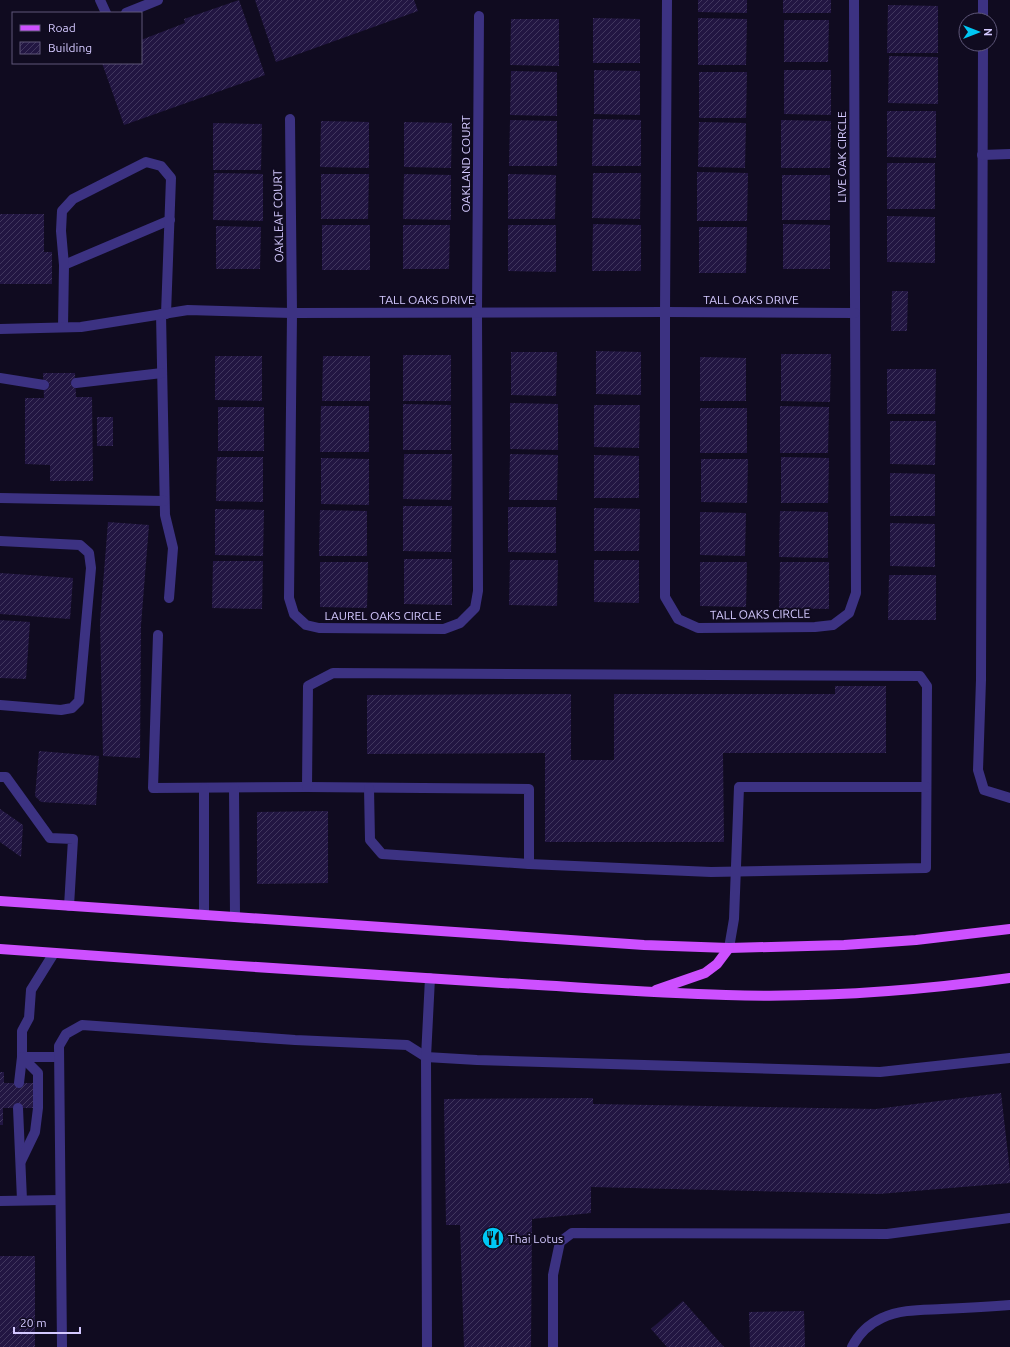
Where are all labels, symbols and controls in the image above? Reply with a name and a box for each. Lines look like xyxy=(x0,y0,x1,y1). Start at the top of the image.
legend xyxy=(12,12,142,64)
north arrow xyxy=(958,12,998,52)
text: Road xyxy=(48,21,76,34)
text: N xyxy=(982,28,994,36)
text: Building xyxy=(48,41,92,54)
street label: LIVE OAK CIRCLE xyxy=(835,111,848,203)
street label: OAKLAND COURT xyxy=(459,115,472,213)
street label: OAKLEAF COURT xyxy=(271,169,285,263)
street label: TALL OAKS DRIVE xyxy=(379,293,475,306)
street label: TALL OAKS DRIVE xyxy=(703,293,799,306)
street label: TALL OAKS CIRCLE xyxy=(710,607,810,621)
street label: LAUREL OAKS CIRCLE xyxy=(325,609,442,622)
restaurant icon: Thai Lotus xyxy=(480,1225,506,1251)
place label: Thai Lotus xyxy=(508,1232,563,1245)
scale bar xyxy=(14,1309,80,1335)
text: 20 m xyxy=(20,1316,47,1329)

